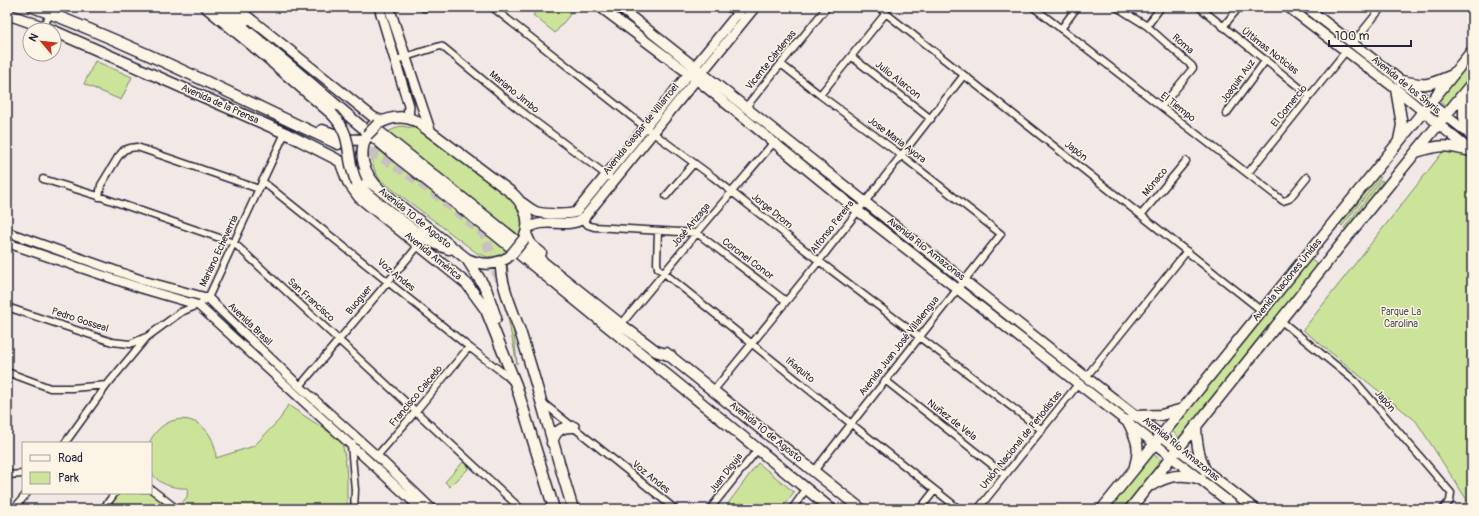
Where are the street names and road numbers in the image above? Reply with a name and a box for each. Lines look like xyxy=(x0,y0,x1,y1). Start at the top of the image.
street label: Últimas Noticias xyxy=(1239,24,1302,77)
street label: Vicente Cárdenas xyxy=(743,27,799,92)
street label: Roma xyxy=(1170,31,1196,57)
street label: Avenida de los Shyris xyxy=(1369,53,1443,117)
street label: Joaquin Auz xyxy=(1218,57,1258,105)
street label: Julio Alarcon xyxy=(873,58,923,102)
street label: Mariano Jimbo xyxy=(487,68,542,116)
street label: Avenida Gaspar de Villarroel xyxy=(600,81,682,177)
street label: Avenida de la Prensa xyxy=(179,82,261,127)
street label: El Comercio xyxy=(1268,82,1310,129)
street label: El Tiempo xyxy=(1158,90,1198,125)
street label: Jose Maria Ayora xyxy=(866,114,929,166)
street label: Japón xyxy=(1062,138,1090,164)
street label: Mónaco xyxy=(1140,165,1171,199)
street label: Avenida 10 de Agosto xyxy=(376,185,454,251)
street label: Jorge Drom xyxy=(749,191,795,231)
street label: Alfonso Pereira xyxy=(808,198,857,256)
street label: José Arizaga xyxy=(669,200,713,249)
street label: Mariano Echeverria xyxy=(197,213,241,289)
street label: Avenida Río Amazonas xyxy=(885,215,968,283)
street label: Avenida América xyxy=(402,229,464,283)
street label: Coronel Conor xyxy=(720,236,777,283)
street label: Avenida Naciones Unidas xyxy=(1250,236,1324,324)
street label: Voz Andes xyxy=(375,256,418,294)
street label: San Francisco xyxy=(285,276,338,325)
street label: Buoguer xyxy=(343,283,375,317)
street label: Avenida Juan José Villalengua xyxy=(856,294,942,398)
street label: Avenida Brasil xyxy=(225,300,275,348)
street label: Pedro Gosseal xyxy=(50,305,110,335)
street label: Iñaquito xyxy=(783,355,818,386)
street label: Francisco Caicedo xyxy=(387,362,445,429)
street label: Japón xyxy=(1372,387,1398,415)
street label: Unión Nacional de Periodistas xyxy=(978,388,1065,492)
street label: Nuñez de Vela xyxy=(925,397,980,443)
street label: Avenida 10 de Agosto xyxy=(727,399,805,465)
street label: Avenida Río Amazonas xyxy=(1140,414,1222,484)
street label: Juan Diguja xyxy=(707,450,745,495)
street label: Voz Andes xyxy=(630,458,673,496)

